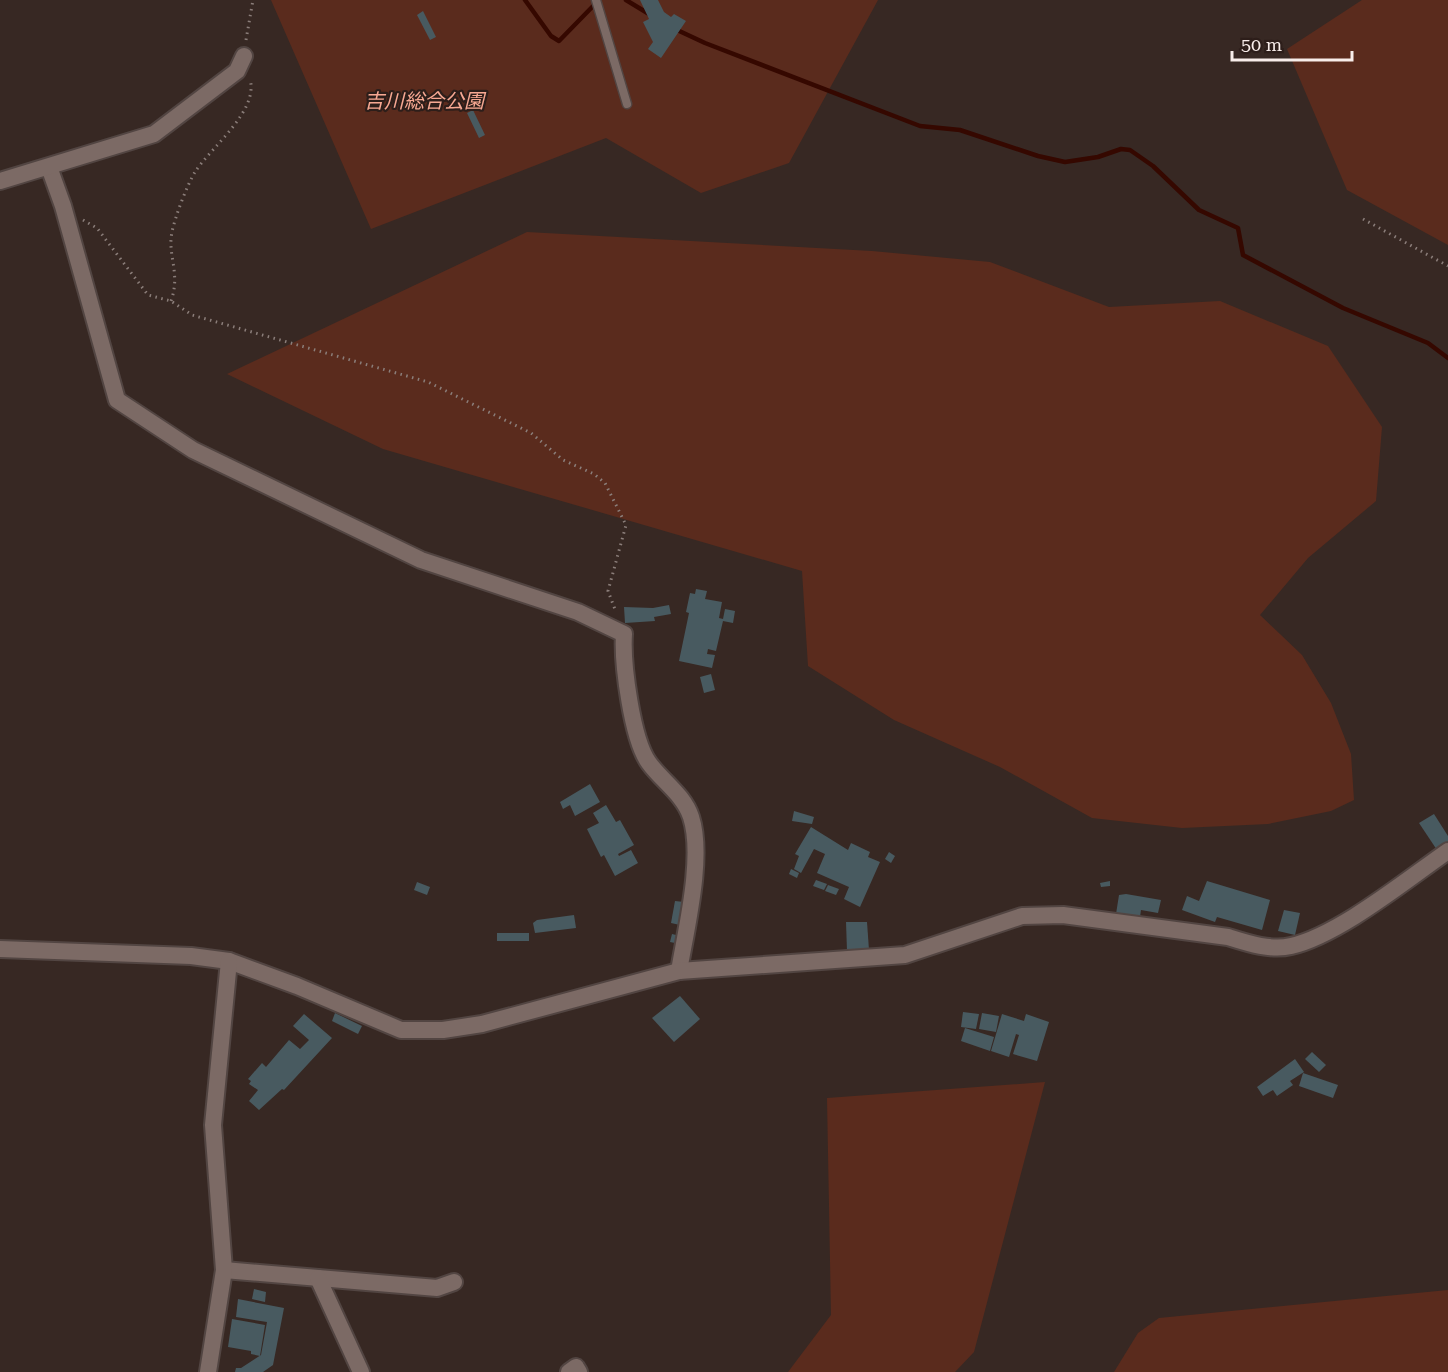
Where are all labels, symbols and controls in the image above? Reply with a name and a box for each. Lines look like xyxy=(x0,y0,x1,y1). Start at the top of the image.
scale bar xyxy=(1232,24,1352,62)
text: 50 m xyxy=(1241,34,1282,55)
park label: 吉川総合公園 xyxy=(364,89,487,113)

